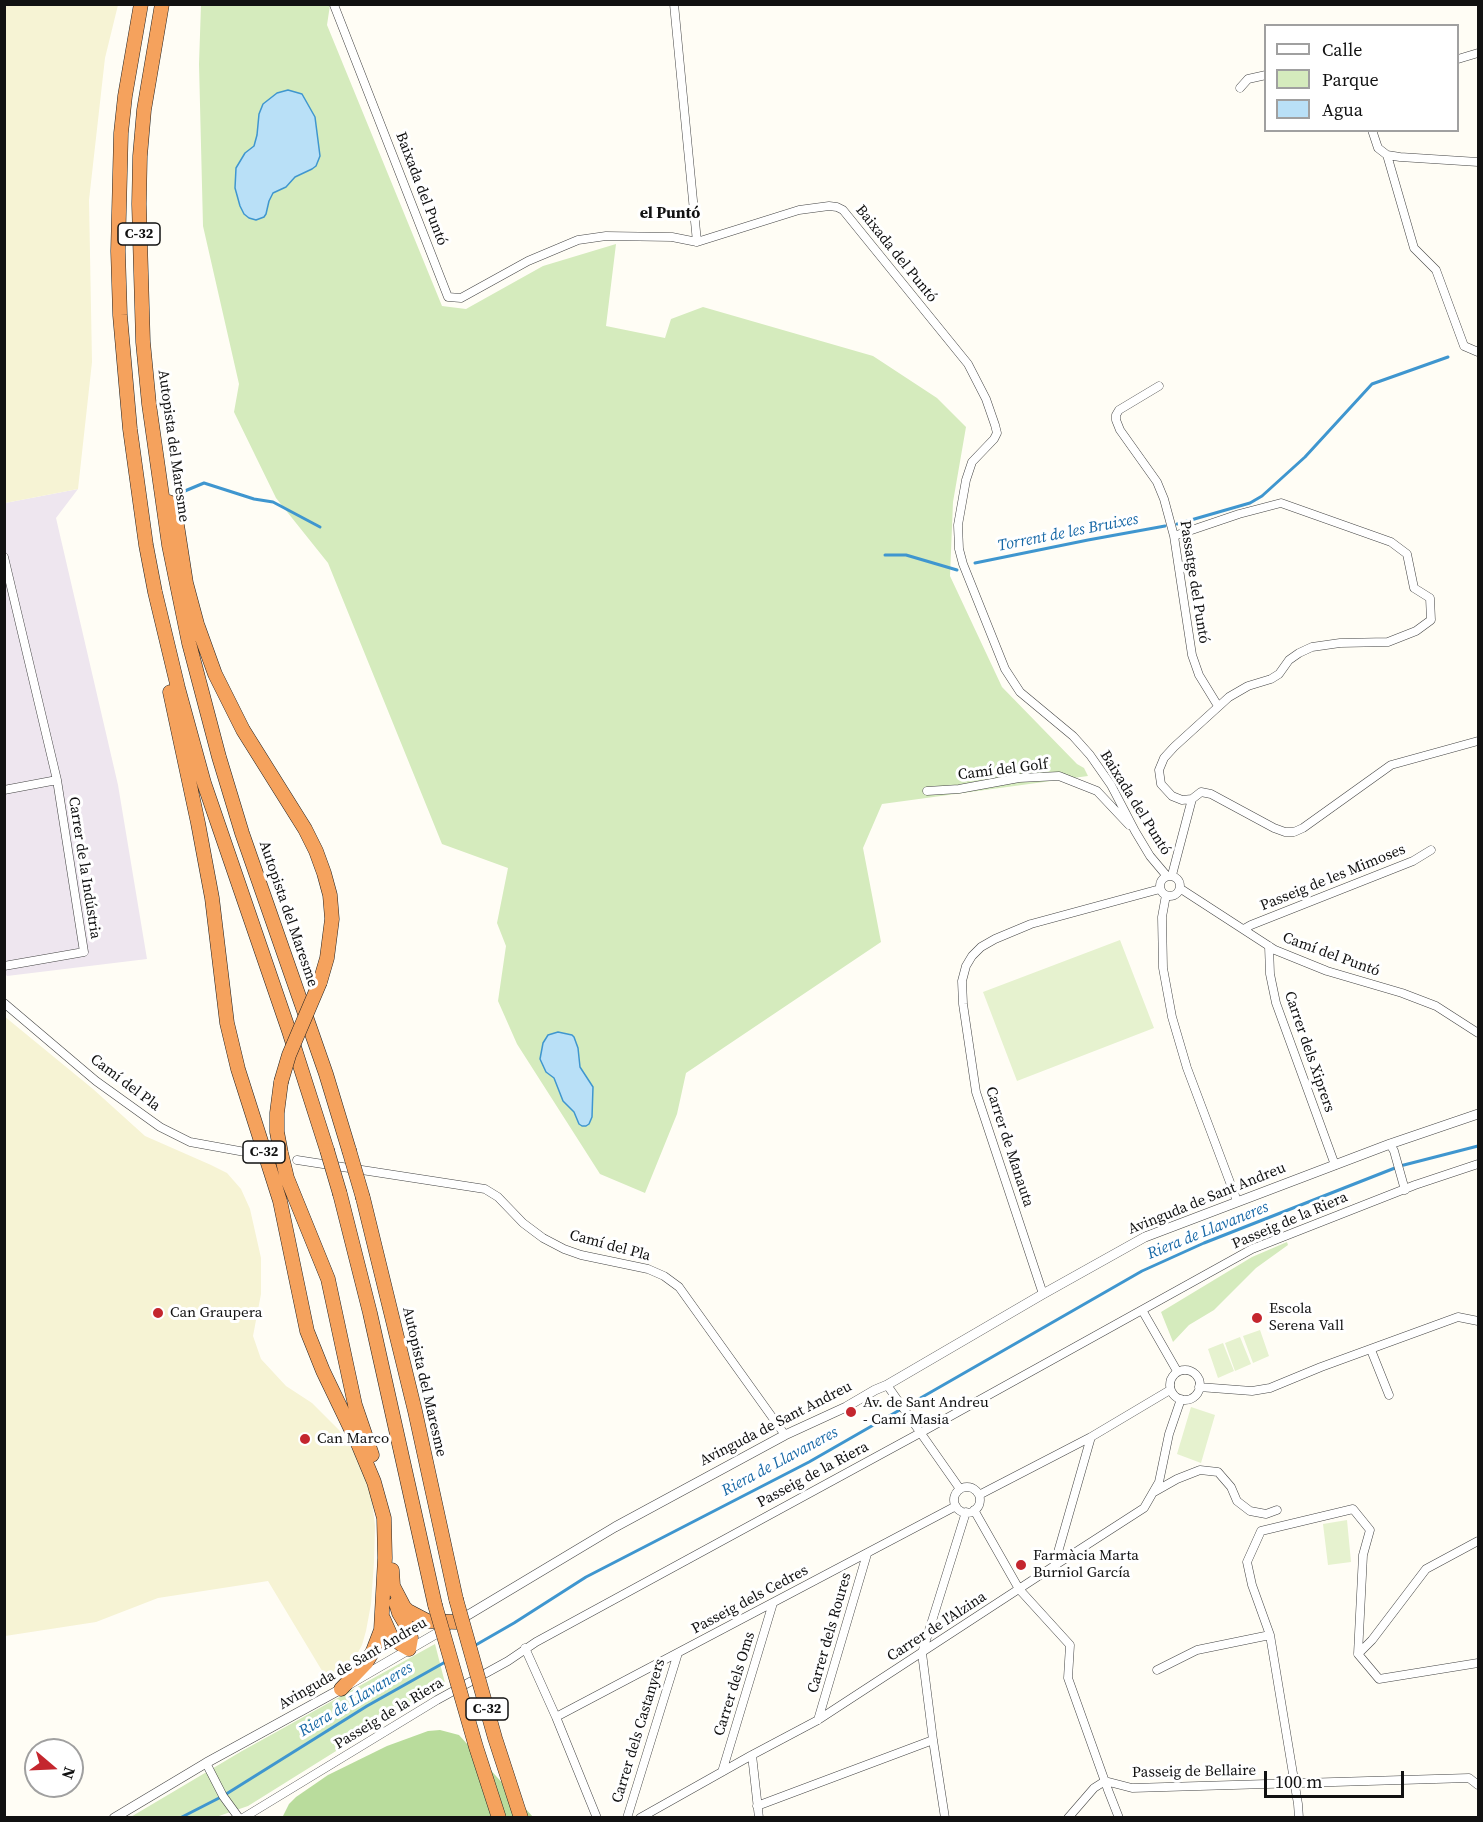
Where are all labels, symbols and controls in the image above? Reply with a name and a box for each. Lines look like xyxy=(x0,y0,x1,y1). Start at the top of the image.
legend xyxy=(1264,24,1459,132)
text: Calle xyxy=(1322,37,1362,62)
text: Parque xyxy=(1322,67,1379,92)
text: Agua xyxy=(1322,97,1363,122)
street label: Baixada del Puntó xyxy=(391,130,451,248)
street label: Baixada del Puntó xyxy=(851,202,941,306)
district label: el Puntó xyxy=(640,204,700,224)
road number: C-32 xyxy=(118,223,160,245)
street label: Autopista del Maresme xyxy=(153,369,193,523)
water label: Torrent de les Bruixes xyxy=(996,510,1140,556)
street label: Passatge del Puntó xyxy=(1175,519,1213,645)
street label: Baixada del Puntó xyxy=(1096,747,1174,859)
street label: Camí del Golf xyxy=(957,756,1049,784)
street label: Carrer de la Indústria xyxy=(64,796,104,940)
street label: Autopista del Maresme xyxy=(255,839,321,989)
street label: Passeig de les Mimoses xyxy=(1258,841,1408,915)
street label: Camí del Puntó xyxy=(1280,929,1382,981)
street label: Carrer dels Xiprers xyxy=(1280,989,1338,1115)
street label: Camí del Pla xyxy=(86,1051,164,1115)
street label: Carrer de Manauta xyxy=(981,1085,1037,1209)
road number: C-32 xyxy=(243,1141,285,1163)
street label: Avinguda de Sant Andreu xyxy=(1126,1159,1288,1239)
street label: Passeig de la Riera xyxy=(1230,1189,1350,1253)
water label: Riera de Llavaneres xyxy=(1145,1198,1271,1264)
street label: Camí del Pla xyxy=(567,1227,653,1265)
place label: Escola Serena Vall xyxy=(1269,1300,1344,1335)
place label: Can Graupera xyxy=(170,1304,262,1322)
street label: Autopista del Maresme xyxy=(398,1305,450,1459)
marker: Can Graupera xyxy=(151,1306,165,1320)
marker: Escola Serena Vall xyxy=(1250,1311,1264,1325)
street label: Avinguda de Sant Andreu xyxy=(697,1378,855,1470)
place label: Av. de Sant Andreu - Camí Masia xyxy=(863,1394,989,1429)
marker: Av. de Sant Andreu - Camí Masia xyxy=(844,1405,858,1419)
water label: Riera de Llavaneres xyxy=(718,1423,842,1501)
place label: Can Marco xyxy=(317,1430,389,1448)
marker: Can Marco xyxy=(298,1432,312,1446)
street label: Passeig de la Riera xyxy=(754,1438,872,1512)
place label: Farmàcia Marta Burniol García xyxy=(1033,1547,1139,1582)
marker: Farmàcia Marta Burniol García xyxy=(1014,1558,1028,1572)
street label: Passeig dels Cedres xyxy=(689,1562,811,1638)
street label: Carrer dels Roures xyxy=(804,1571,856,1695)
street label: Carrer de l'Alzina xyxy=(884,1588,990,1666)
street label: Avinguda de Sant Andreu xyxy=(276,1614,430,1714)
street label: Carrer dels Oms xyxy=(711,1630,759,1738)
street label: Carrer dels Castanyers xyxy=(608,1657,670,1805)
water label: Riera de Llavaneres xyxy=(296,1659,416,1741)
street label: Passeig de la Riera xyxy=(331,1674,447,1754)
road number: C-32 xyxy=(466,1698,508,1720)
north arrow xyxy=(24,1738,84,1798)
scale bar xyxy=(1267,1759,1406,1797)
street label: Passeig de Bellaire xyxy=(1132,1762,1256,1782)
text: N xyxy=(57,1764,81,1782)
text: 100 m xyxy=(1275,1769,1322,1794)

